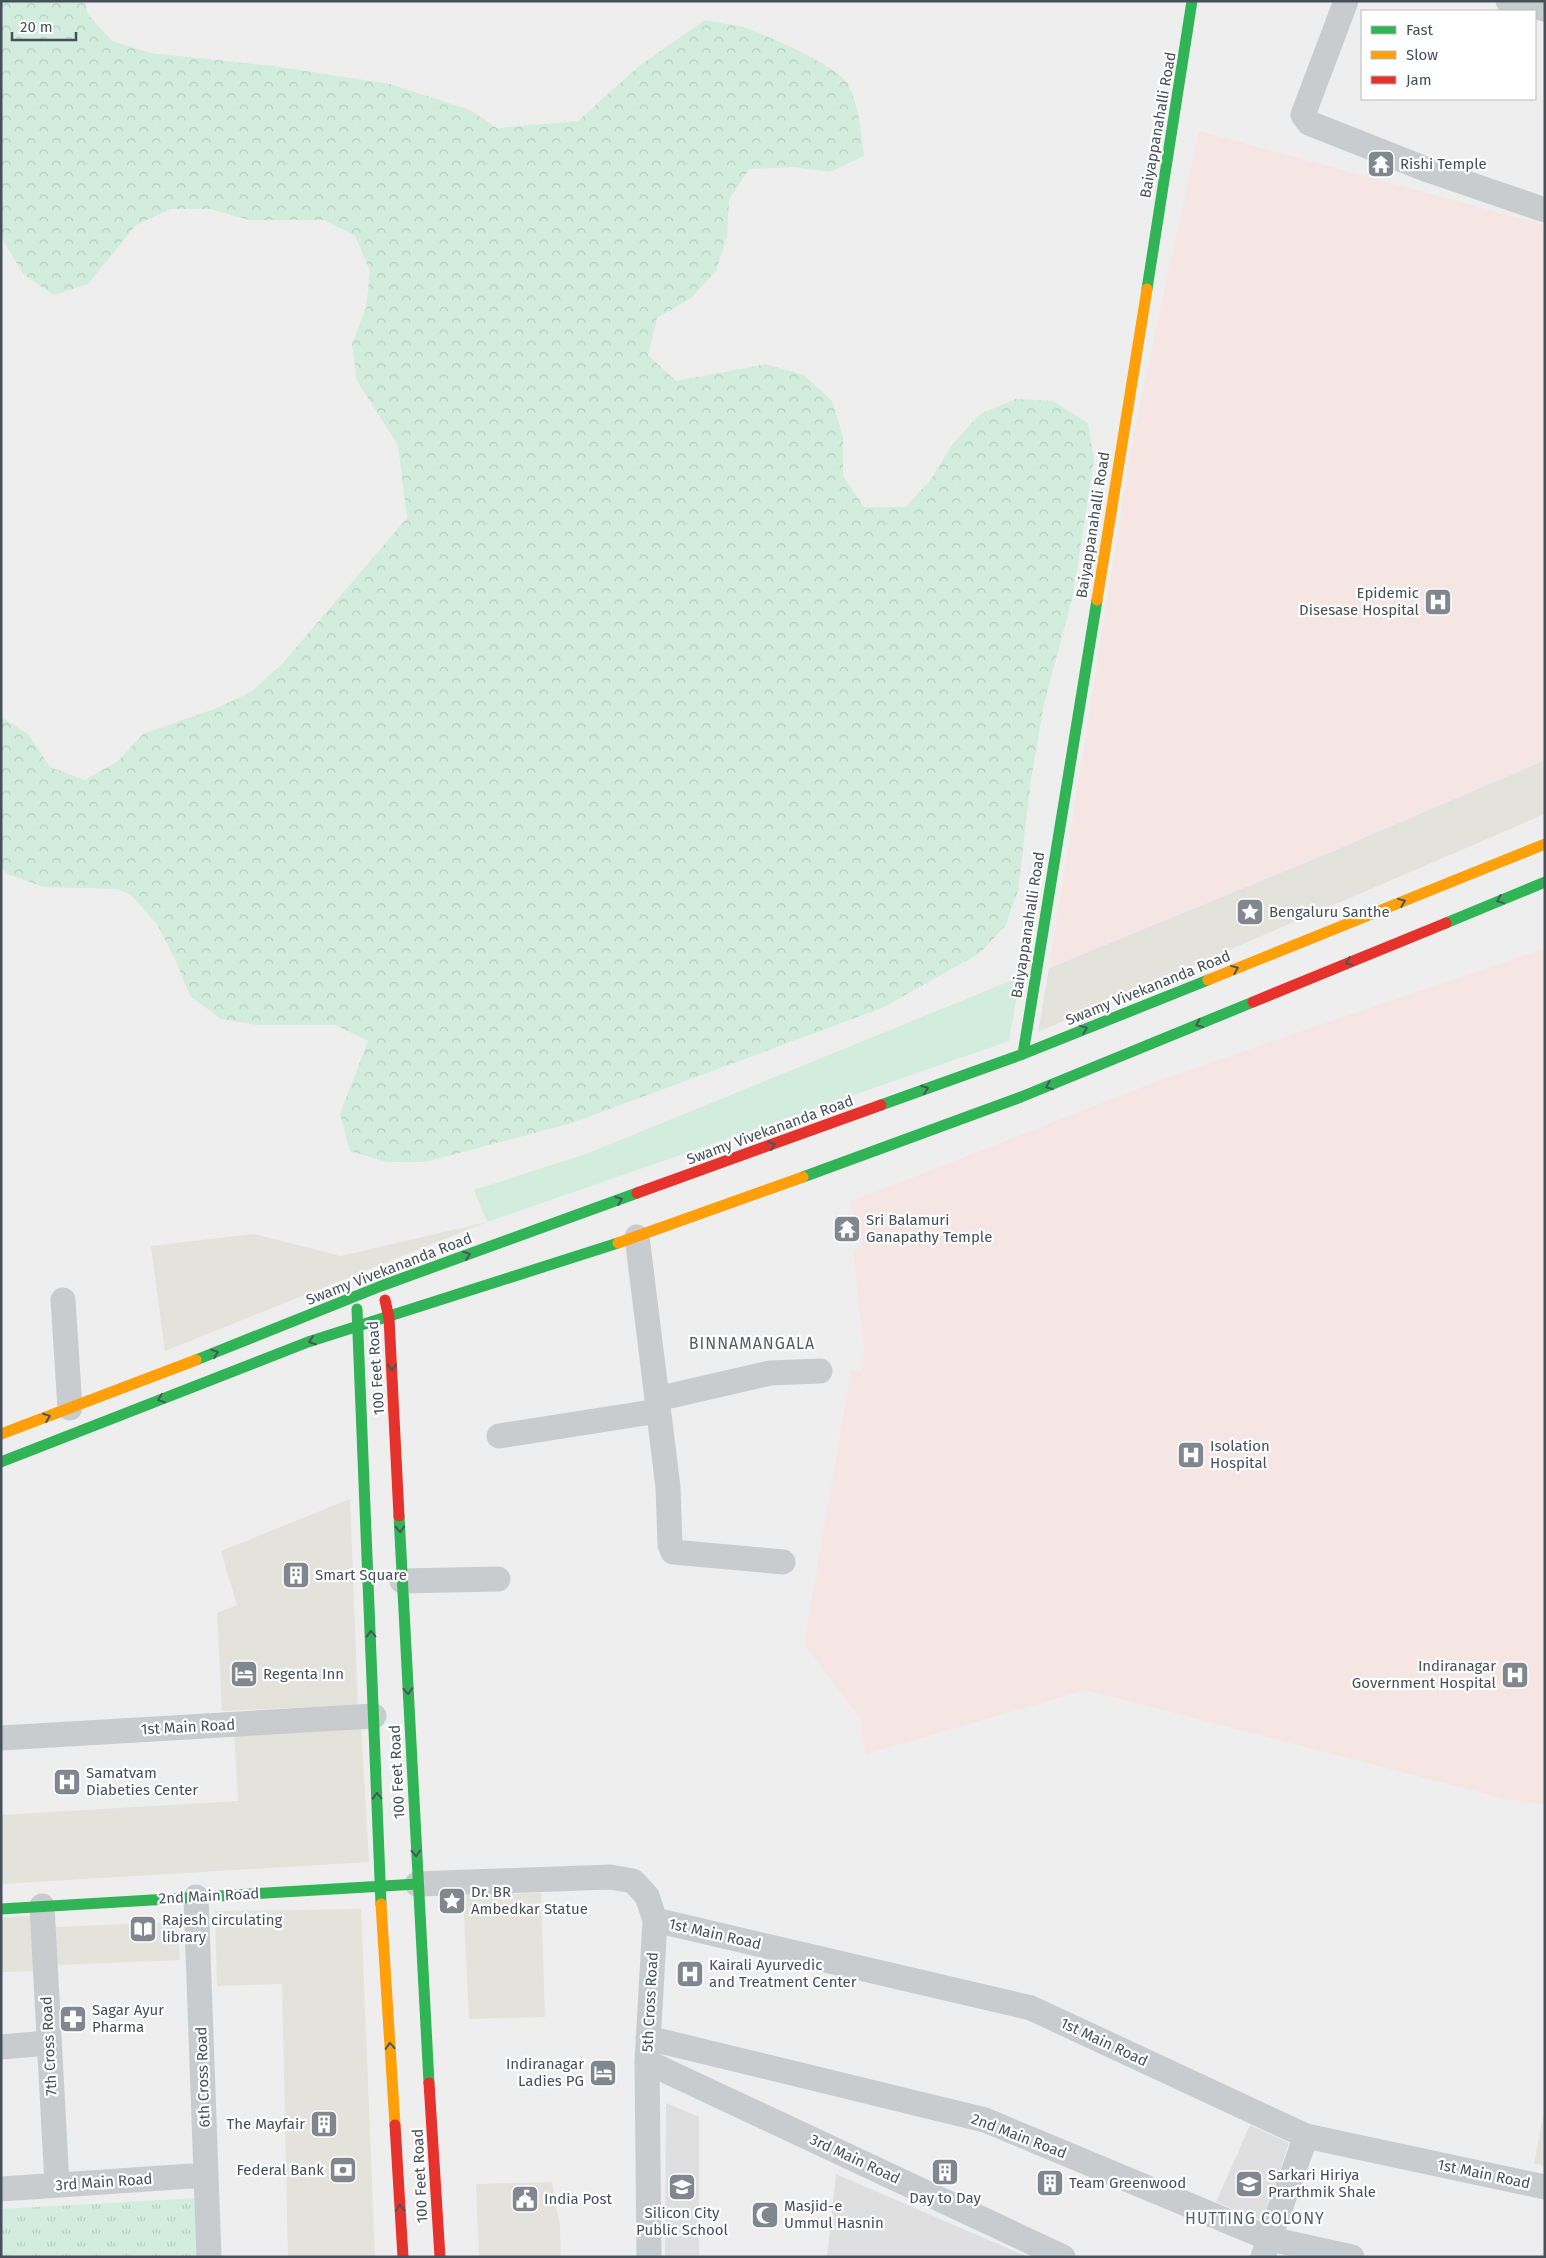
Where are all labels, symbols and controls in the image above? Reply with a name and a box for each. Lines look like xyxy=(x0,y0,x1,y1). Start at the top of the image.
scale bar xyxy=(12,10,76,42)
legend xyxy=(1361,10,1536,100)
text: 20 m xyxy=(20,18,53,36)
text: Fast xyxy=(1406,21,1433,39)
text: Slow xyxy=(1406,46,1438,64)
street label: Baiyappanahalli Road xyxy=(1136,51,1180,199)
text: Jam xyxy=(1406,71,1432,89)
temple icon: Rishi Temple xyxy=(1366,149,1396,179)
place label: Rishi Temple xyxy=(1400,155,1487,173)
street label: Baiyappanahalli Road xyxy=(1073,451,1113,599)
place label: Epidemic Disesase Hospital xyxy=(1299,584,1420,619)
hospital icon: Epidemic Disesase Hospital xyxy=(1423,587,1453,617)
street label: Baiyappanahalli Road xyxy=(1008,851,1048,999)
one-way arrow xyxy=(1496,894,1505,905)
place icon: Bengaluru Santhe xyxy=(1235,897,1265,927)
one-way arrow xyxy=(1397,897,1406,908)
place label: Bengaluru Santhe xyxy=(1269,903,1390,921)
street label: Swamy Vivekananda Road xyxy=(1063,947,1233,1029)
one-way arrow xyxy=(1345,955,1354,966)
one-way arrow xyxy=(1230,965,1239,975)
one-way arrow xyxy=(1195,1017,1204,1028)
one-way arrow xyxy=(1079,1025,1088,1036)
one-way arrow xyxy=(1045,1079,1054,1090)
one-way arrow xyxy=(920,1085,929,1095)
street label: Swamy Vivekananda Road xyxy=(684,1091,856,1169)
one-way arrow xyxy=(767,1141,776,1151)
one-way arrow xyxy=(615,1196,623,1206)
place label: Sri Balamuri Ganapathy Temple xyxy=(866,1211,992,1246)
temple icon: Sri Balamuri Ganapathy Temple xyxy=(832,1214,862,1244)
street label: Swamy Vivekananda Road xyxy=(304,1229,474,1309)
one-way arrow xyxy=(462,1251,470,1261)
street label: 100 Feet Road xyxy=(364,1320,388,1416)
district label: BINNAMANGALA xyxy=(689,1334,815,1353)
one-way arrow xyxy=(309,1335,317,1345)
one-way arrow xyxy=(210,1349,219,1359)
one-way arrow xyxy=(386,1363,397,1371)
one-way arrow xyxy=(157,1393,166,1404)
one-way arrow xyxy=(42,1413,51,1423)
place label: Isolation Hospital xyxy=(1210,1437,1270,1472)
hospital icon: Isolation Hospital xyxy=(1176,1440,1206,1470)
one-way arrow xyxy=(394,1525,405,1533)
building icon: Smart Square xyxy=(281,1560,311,1590)
place label: Smart Square xyxy=(315,1566,407,1584)
one-way arrow xyxy=(366,1630,377,1638)
place label: Indiranagar Government Hospital xyxy=(1352,1657,1497,1692)
hotel icon: Regenta Inn xyxy=(229,1659,259,1689)
hospital icon: Indiranagar Government Hospital xyxy=(1500,1660,1530,1690)
place label: Regenta Inn xyxy=(263,1665,344,1683)
one-way arrow xyxy=(402,1687,413,1695)
street label: 1st Main Road xyxy=(140,1716,236,1738)
street label: 100 Feet Road xyxy=(386,1724,408,1820)
place label: Samatvam Diabeties Center xyxy=(86,1764,198,1799)
hospital icon: Samatvam Diabeties Center xyxy=(52,1767,82,1797)
one-way arrow xyxy=(372,1792,383,1800)
one-way arrow xyxy=(410,1850,421,1858)
place label: Dr. BR Ambedkar Statue xyxy=(471,1883,588,1918)
street label: 2nd Main Road xyxy=(158,1884,260,1908)
place icon: Dr. BR Ambedkar Statue xyxy=(437,1886,467,1916)
place label: Rajesh circulating library xyxy=(162,1911,282,1946)
library icon: Rajesh circulating library xyxy=(128,1914,158,1944)
street label: 1st Main Road xyxy=(667,1915,763,1953)
street label: 5th Cross Road xyxy=(638,1951,662,2053)
place label: Kairali Ayurvedic and Treatment Center xyxy=(709,1956,857,1991)
hospital icon: Kairali Ayurvedic and Treatment Center xyxy=(675,1959,705,1989)
street label: 7th Cross Road xyxy=(37,1996,61,2096)
place label: Sagar Ayur Pharma xyxy=(92,2001,164,2036)
pharmacy icon: Sagar Ayur Pharma xyxy=(58,2004,88,2034)
street label: 1st Main Road xyxy=(1057,2014,1151,2070)
street label: 6th Cross Road xyxy=(192,2026,214,2128)
one-way arrow xyxy=(385,2042,396,2050)
place label: Indiranagar Ladies PG xyxy=(506,2055,584,2090)
hotel icon: Indiranagar Ladies PG xyxy=(588,2058,618,2088)
building icon: The Mayfair xyxy=(309,2109,339,2139)
street label: 2nd Main Road xyxy=(969,2110,1069,2162)
place label: The Mayfair xyxy=(226,2115,305,2133)
street label: 100 Feet Road xyxy=(409,2128,431,2224)
street label: 3rd Main Road xyxy=(807,2130,903,2188)
bank icon: Federal Bank xyxy=(328,2155,358,2185)
street label: 1st Main Road xyxy=(1436,2155,1532,2193)
building icon: Day to Day xyxy=(930,2157,960,2187)
place label: Federal Bank xyxy=(236,2161,324,2179)
place label: Sarkari Hiriya Prarthmik Shale xyxy=(1268,2166,1376,2201)
building icon: Team Greenwood xyxy=(1035,2168,1065,2198)
school or university icon: Sarkari Hiriya Prarthmik Shale xyxy=(1234,2169,1264,2199)
street label: 3rd Main Road xyxy=(55,2170,153,2194)
school or university icon: Silicon City Public School xyxy=(667,2172,697,2202)
place label: Team Greenwood xyxy=(1069,2174,1186,2192)
public building icon: India Post xyxy=(510,2184,540,2214)
place label: Day to Day xyxy=(909,2189,981,2207)
place label: India Post xyxy=(544,2190,613,2208)
place label: Masjid-e Ummul Hasnin xyxy=(784,2197,884,2232)
mosque icon: Masjid-e Ummul Hasnin xyxy=(750,2200,780,2230)
one-way arrow xyxy=(395,2204,406,2212)
place label: Silicon City Public School xyxy=(636,2204,728,2239)
district label: HUTTING COLONY xyxy=(1185,2209,1325,2228)

